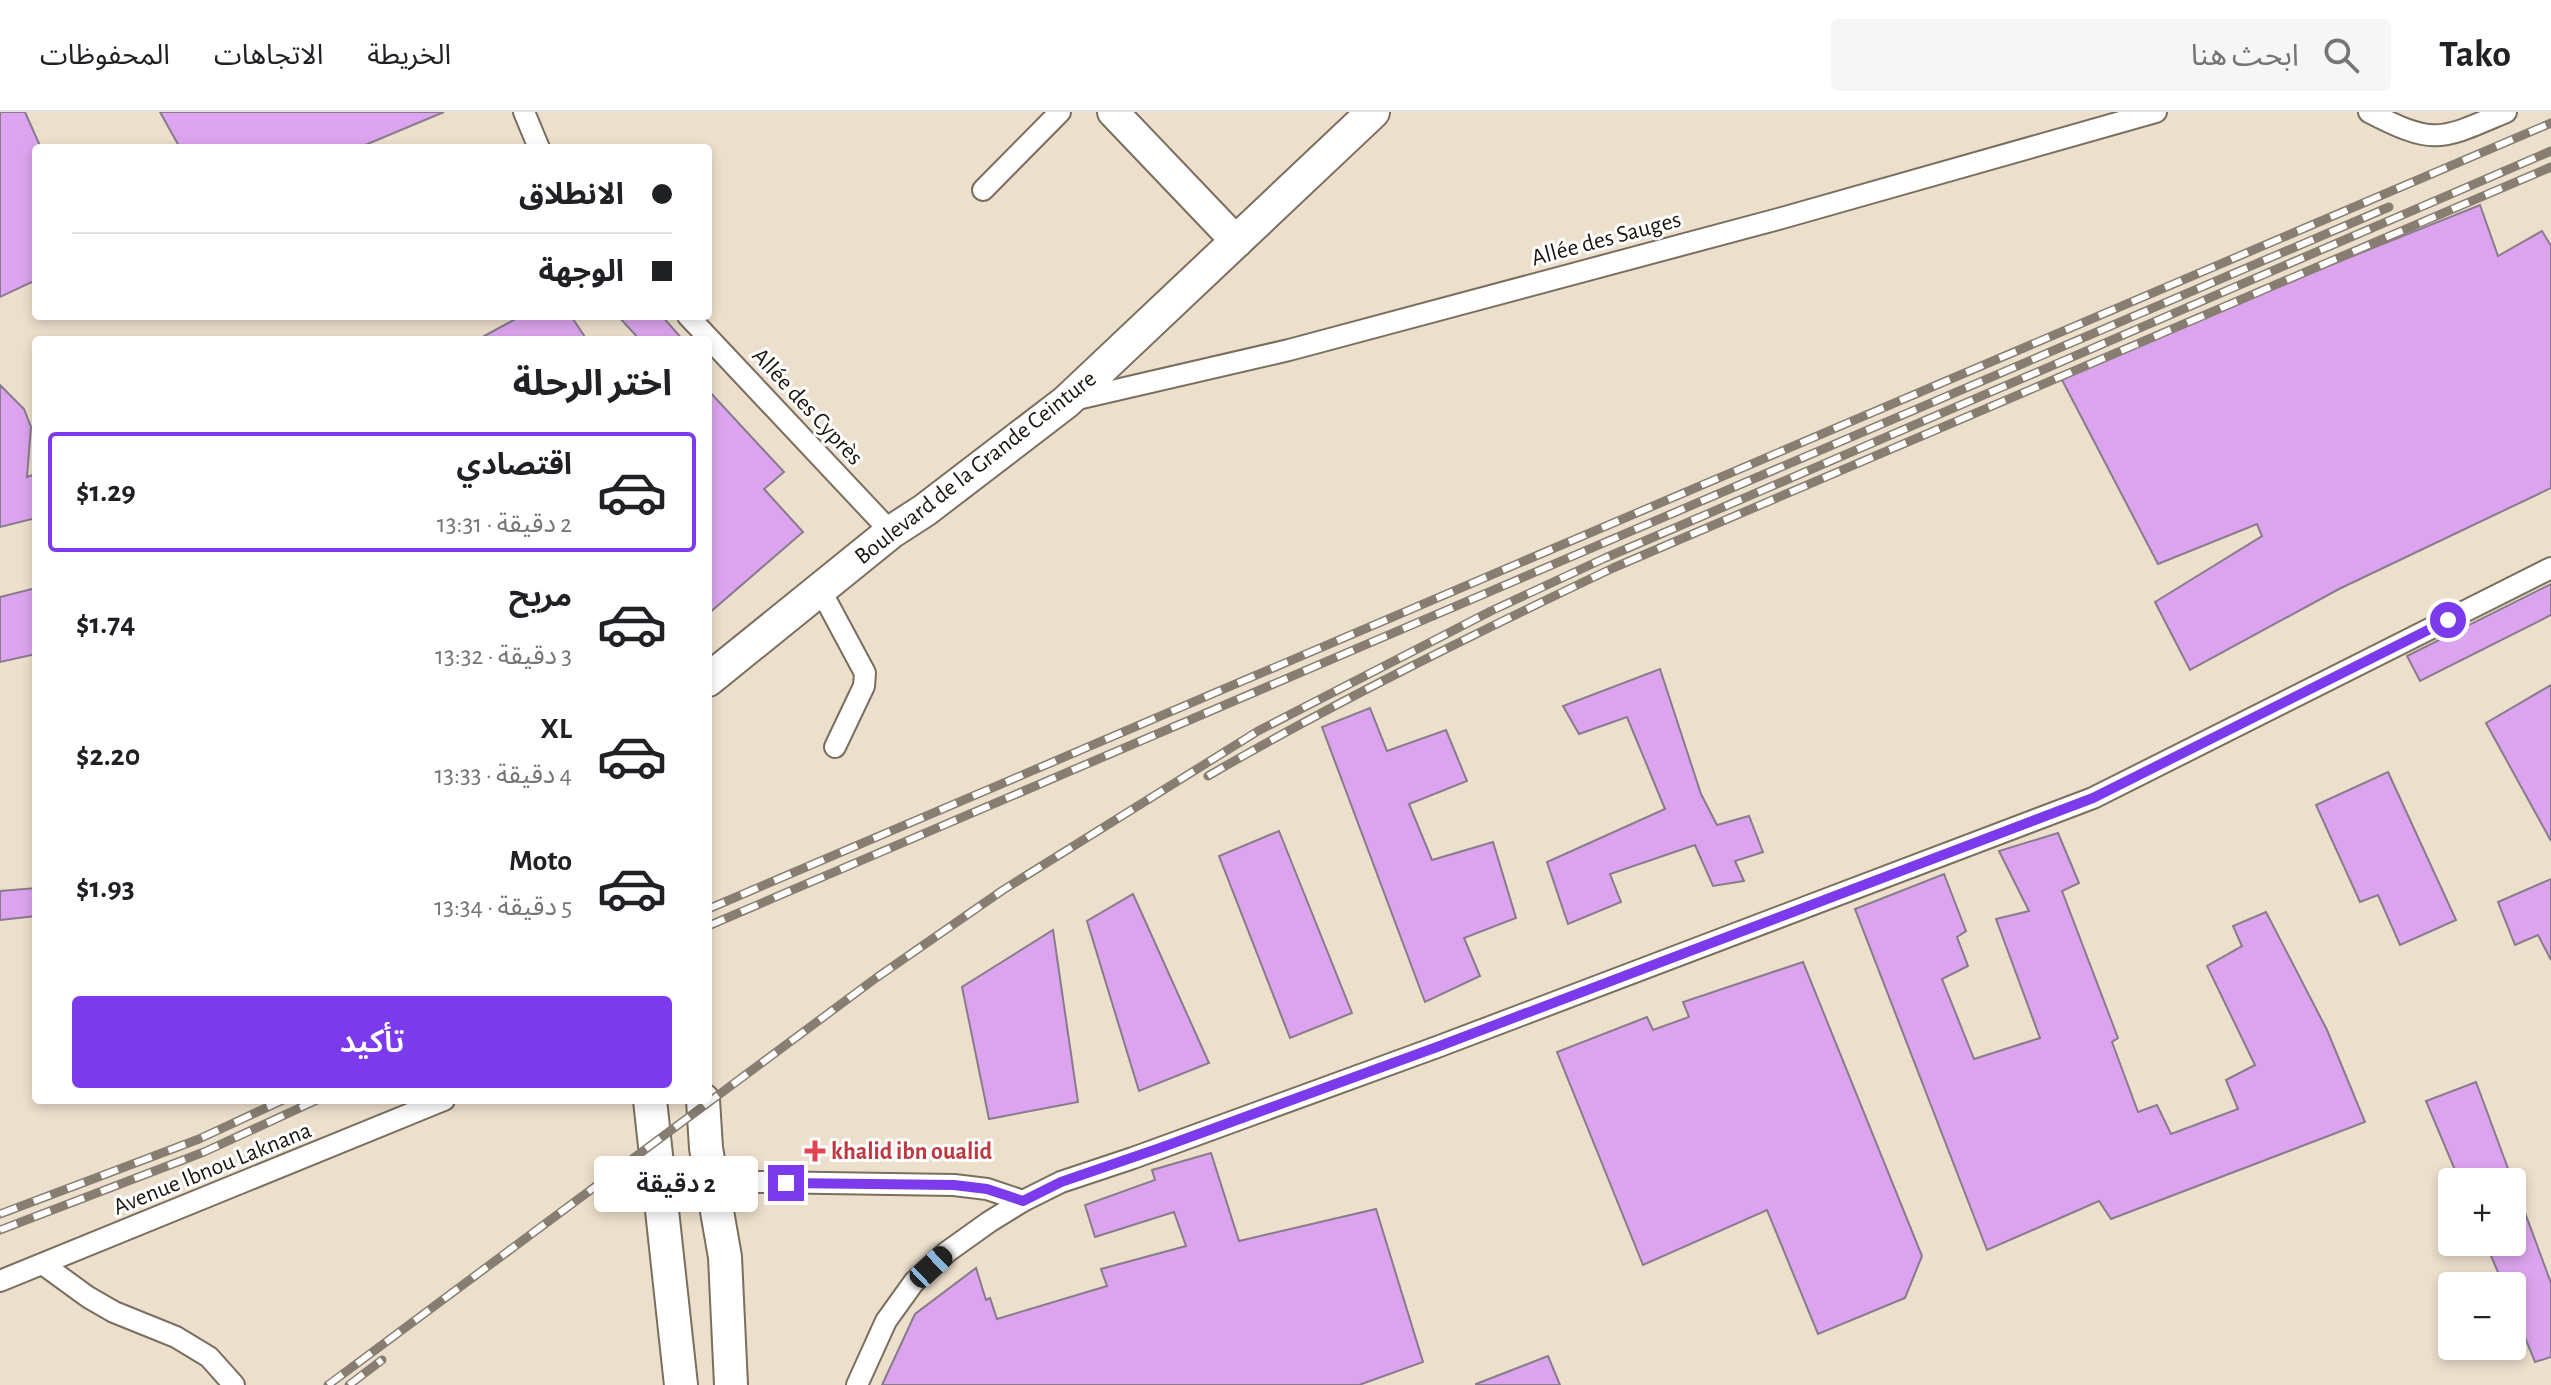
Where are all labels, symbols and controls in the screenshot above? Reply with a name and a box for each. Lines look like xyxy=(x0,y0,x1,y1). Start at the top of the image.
search box xyxy=(1831,19,2391,91)
icon: search xyxy=(2319,33,2363,77)
text: Tako xyxy=(2439,36,2511,74)
text: ابحث هنا xyxy=(2191,41,2299,71)
text: المحفوظات xyxy=(40,42,170,70)
text: الاتجاهات xyxy=(214,42,323,70)
text: الخريطة xyxy=(367,42,451,70)
text: الانطلاق xyxy=(519,180,624,210)
street label: Allée des Sauges xyxy=(1529,207,1684,270)
text: الوجهة xyxy=(539,257,624,287)
street label: Allée des Cyprès xyxy=(747,344,867,470)
text: اختر الرحلة xyxy=(513,366,672,402)
street label: Boulevard de la Grande Ceinture xyxy=(851,366,1101,569)
text: اقتصادي xyxy=(457,450,572,480)
icon: car xyxy=(596,456,668,528)
text: $1.29 xyxy=(76,477,136,507)
text: 2 دقيقة · 13:31 xyxy=(437,511,572,537)
text: مريح xyxy=(509,582,572,612)
icon: car xyxy=(596,588,668,660)
route start xyxy=(2430,602,2466,638)
text: $1.74 xyxy=(76,609,135,639)
text: 3 دقيقة · 13:32 xyxy=(435,643,572,669)
text: XL xyxy=(540,714,572,744)
icon: car xyxy=(596,720,668,792)
text: $2.20 xyxy=(76,741,140,771)
text: 4 دقيقة · 13:33 xyxy=(434,762,572,788)
text: Moto xyxy=(509,846,572,876)
icon: car xyxy=(596,852,668,924)
text: $1.93 xyxy=(76,873,135,903)
text: 5 دقيقة · 13:34 xyxy=(434,894,572,920)
button: تأكيد xyxy=(72,996,672,1088)
street label: Avenue Ibnou Laknana xyxy=(110,1118,315,1220)
place label: khalid ibn oualid xyxy=(831,1140,993,1164)
marker: khalid ibn oualid xyxy=(806,1142,824,1160)
callout: 2 دقيقة xyxy=(594,1155,758,1211)
route end xyxy=(768,1165,804,1201)
map controls xyxy=(2438,1168,2526,1360)
button: + xyxy=(2438,1168,2526,1256)
text: 2 دقيقة xyxy=(636,1171,716,1197)
car xyxy=(905,1242,957,1292)
button: − xyxy=(2438,1272,2526,1360)

